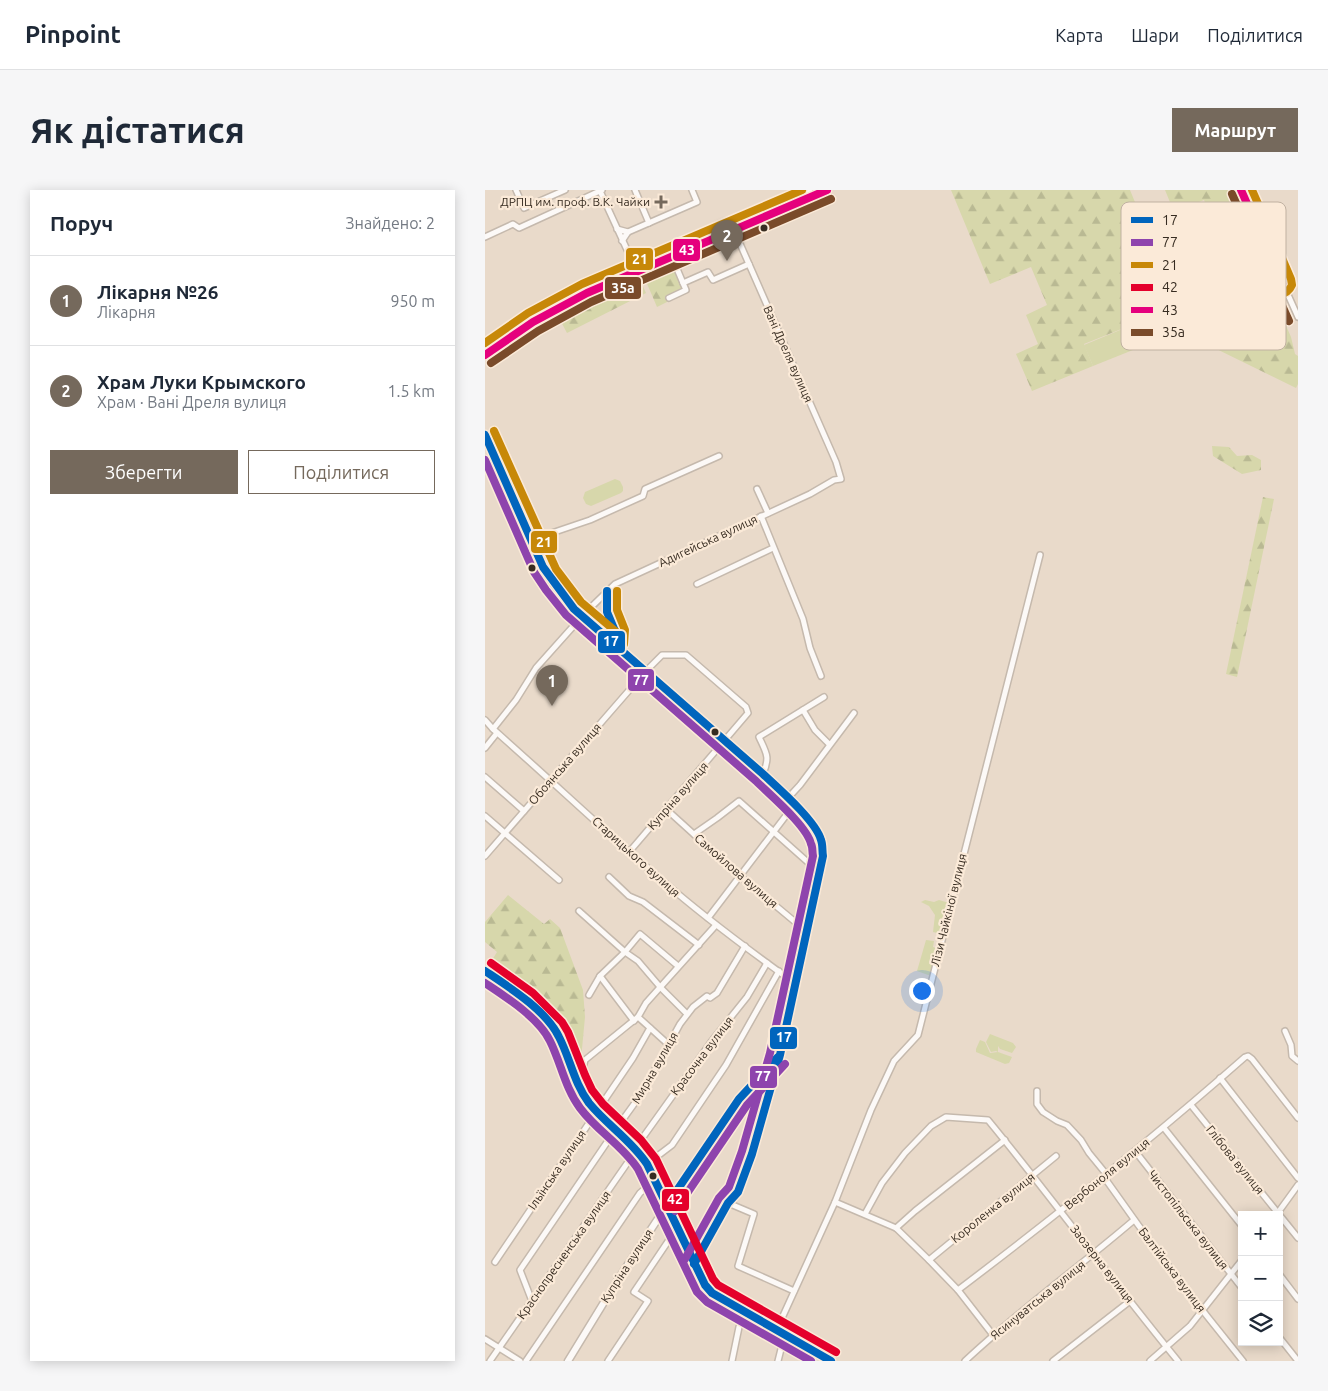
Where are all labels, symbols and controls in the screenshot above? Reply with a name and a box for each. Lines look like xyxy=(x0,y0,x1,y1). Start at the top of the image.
text: Pinpoint xyxy=(25,21,121,48)
text: Карта xyxy=(1055,25,1103,45)
text: Шари xyxy=(1131,25,1179,45)
text: Поділитися xyxy=(1207,25,1303,45)
button: Маршрут xyxy=(1172,108,1298,152)
text: Як дістатися xyxy=(30,110,245,150)
place label: ДРПЦ им. проф. В.К. Чайки xyxy=(500,195,650,208)
marker: ДРПЦ им. проф. В.К. Чайки xyxy=(654,195,668,209)
legend xyxy=(1121,202,1286,350)
text: Поруч xyxy=(50,211,113,235)
text: 17 xyxy=(1162,212,1178,228)
text: Знайдено: 2 xyxy=(346,214,435,232)
pin: 2 xyxy=(711,220,743,261)
unlabelled marker xyxy=(759,223,769,233)
text: 77 xyxy=(1162,234,1178,250)
line badge: 43 xyxy=(672,238,701,262)
text: 43 xyxy=(679,242,695,258)
line badge: 21 xyxy=(625,247,654,271)
text: 21 xyxy=(632,251,648,267)
text: 21 xyxy=(1162,257,1178,273)
line badge: 35а xyxy=(604,276,642,300)
text: 42 xyxy=(1162,279,1178,295)
text: 35а xyxy=(611,280,635,296)
text: Лікарня №26 xyxy=(97,281,218,303)
text: 1 xyxy=(61,292,71,310)
text: 950 m xyxy=(390,292,435,310)
text: 43 xyxy=(1162,302,1178,318)
text: Лікарня xyxy=(97,303,156,321)
street label: Вані Дреля вулиця xyxy=(761,303,816,404)
text: 35а xyxy=(1162,324,1185,340)
text: Храм Луки Крымского xyxy=(97,371,306,393)
text: 2 xyxy=(61,382,71,400)
text: 1.5 km xyxy=(387,382,435,400)
text: Храм · Вані Дреля вулиця xyxy=(97,393,287,411)
button: Зберегти xyxy=(50,450,238,494)
button: Поділитися xyxy=(248,450,435,494)
street label: Адигейська вулиця xyxy=(656,512,759,569)
line badge: 21 xyxy=(530,530,558,554)
text: 21 xyxy=(536,534,552,550)
unlabelled marker xyxy=(527,563,537,573)
line badge: 17 xyxy=(597,630,626,654)
text: 17 xyxy=(603,633,619,649)
pin: 1 xyxy=(536,665,568,706)
line badge: 77 xyxy=(627,668,655,692)
text: 77 xyxy=(633,672,649,688)
street label: Обоянська вулиця xyxy=(526,720,603,807)
unlabelled marker xyxy=(710,727,720,737)
street label: Купріна вулиця xyxy=(645,759,710,832)
street label: Старицького вулиця xyxy=(590,814,683,899)
street label: Самойлова вулиця xyxy=(692,831,780,910)
street label: Лізи Чайкіної вулиця xyxy=(928,852,969,968)
your location xyxy=(909,978,935,1004)
street label: Красочна вулиця xyxy=(668,1014,735,1098)
line badge: 17 xyxy=(769,1026,798,1050)
text: 17 xyxy=(776,1029,792,1045)
street label: Мирна вулиця xyxy=(629,1030,680,1106)
line badge: 77 xyxy=(749,1065,778,1089)
text: 77 xyxy=(755,1068,771,1084)
street label: Глібова вулиця xyxy=(1204,1123,1267,1196)
street label: Ільїнська вулиця xyxy=(525,1128,588,1212)
street label: Вербоноля вулиця xyxy=(1062,1135,1152,1212)
street label: Чистопільська вулиця xyxy=(1146,1168,1231,1272)
street label: Короленка вулиця xyxy=(948,1170,1037,1245)
unlabelled marker xyxy=(648,1171,658,1181)
street label: Краснопресненська вулиця xyxy=(514,1188,613,1321)
line badge: 42 xyxy=(661,1188,690,1212)
text: 42 xyxy=(667,1191,683,1207)
map controls xyxy=(1238,1211,1283,1346)
button: + xyxy=(1238,1211,1283,1256)
street label: Заозерна вулиця xyxy=(1068,1222,1137,1305)
street label: Балтійська вулиця xyxy=(1136,1225,1208,1315)
street label: Купріна вулиця xyxy=(598,1226,655,1305)
button: − xyxy=(1238,1256,1283,1301)
street label: Ясинуватська вулиця xyxy=(988,1258,1088,1342)
button: layers xyxy=(1238,1301,1283,1346)

